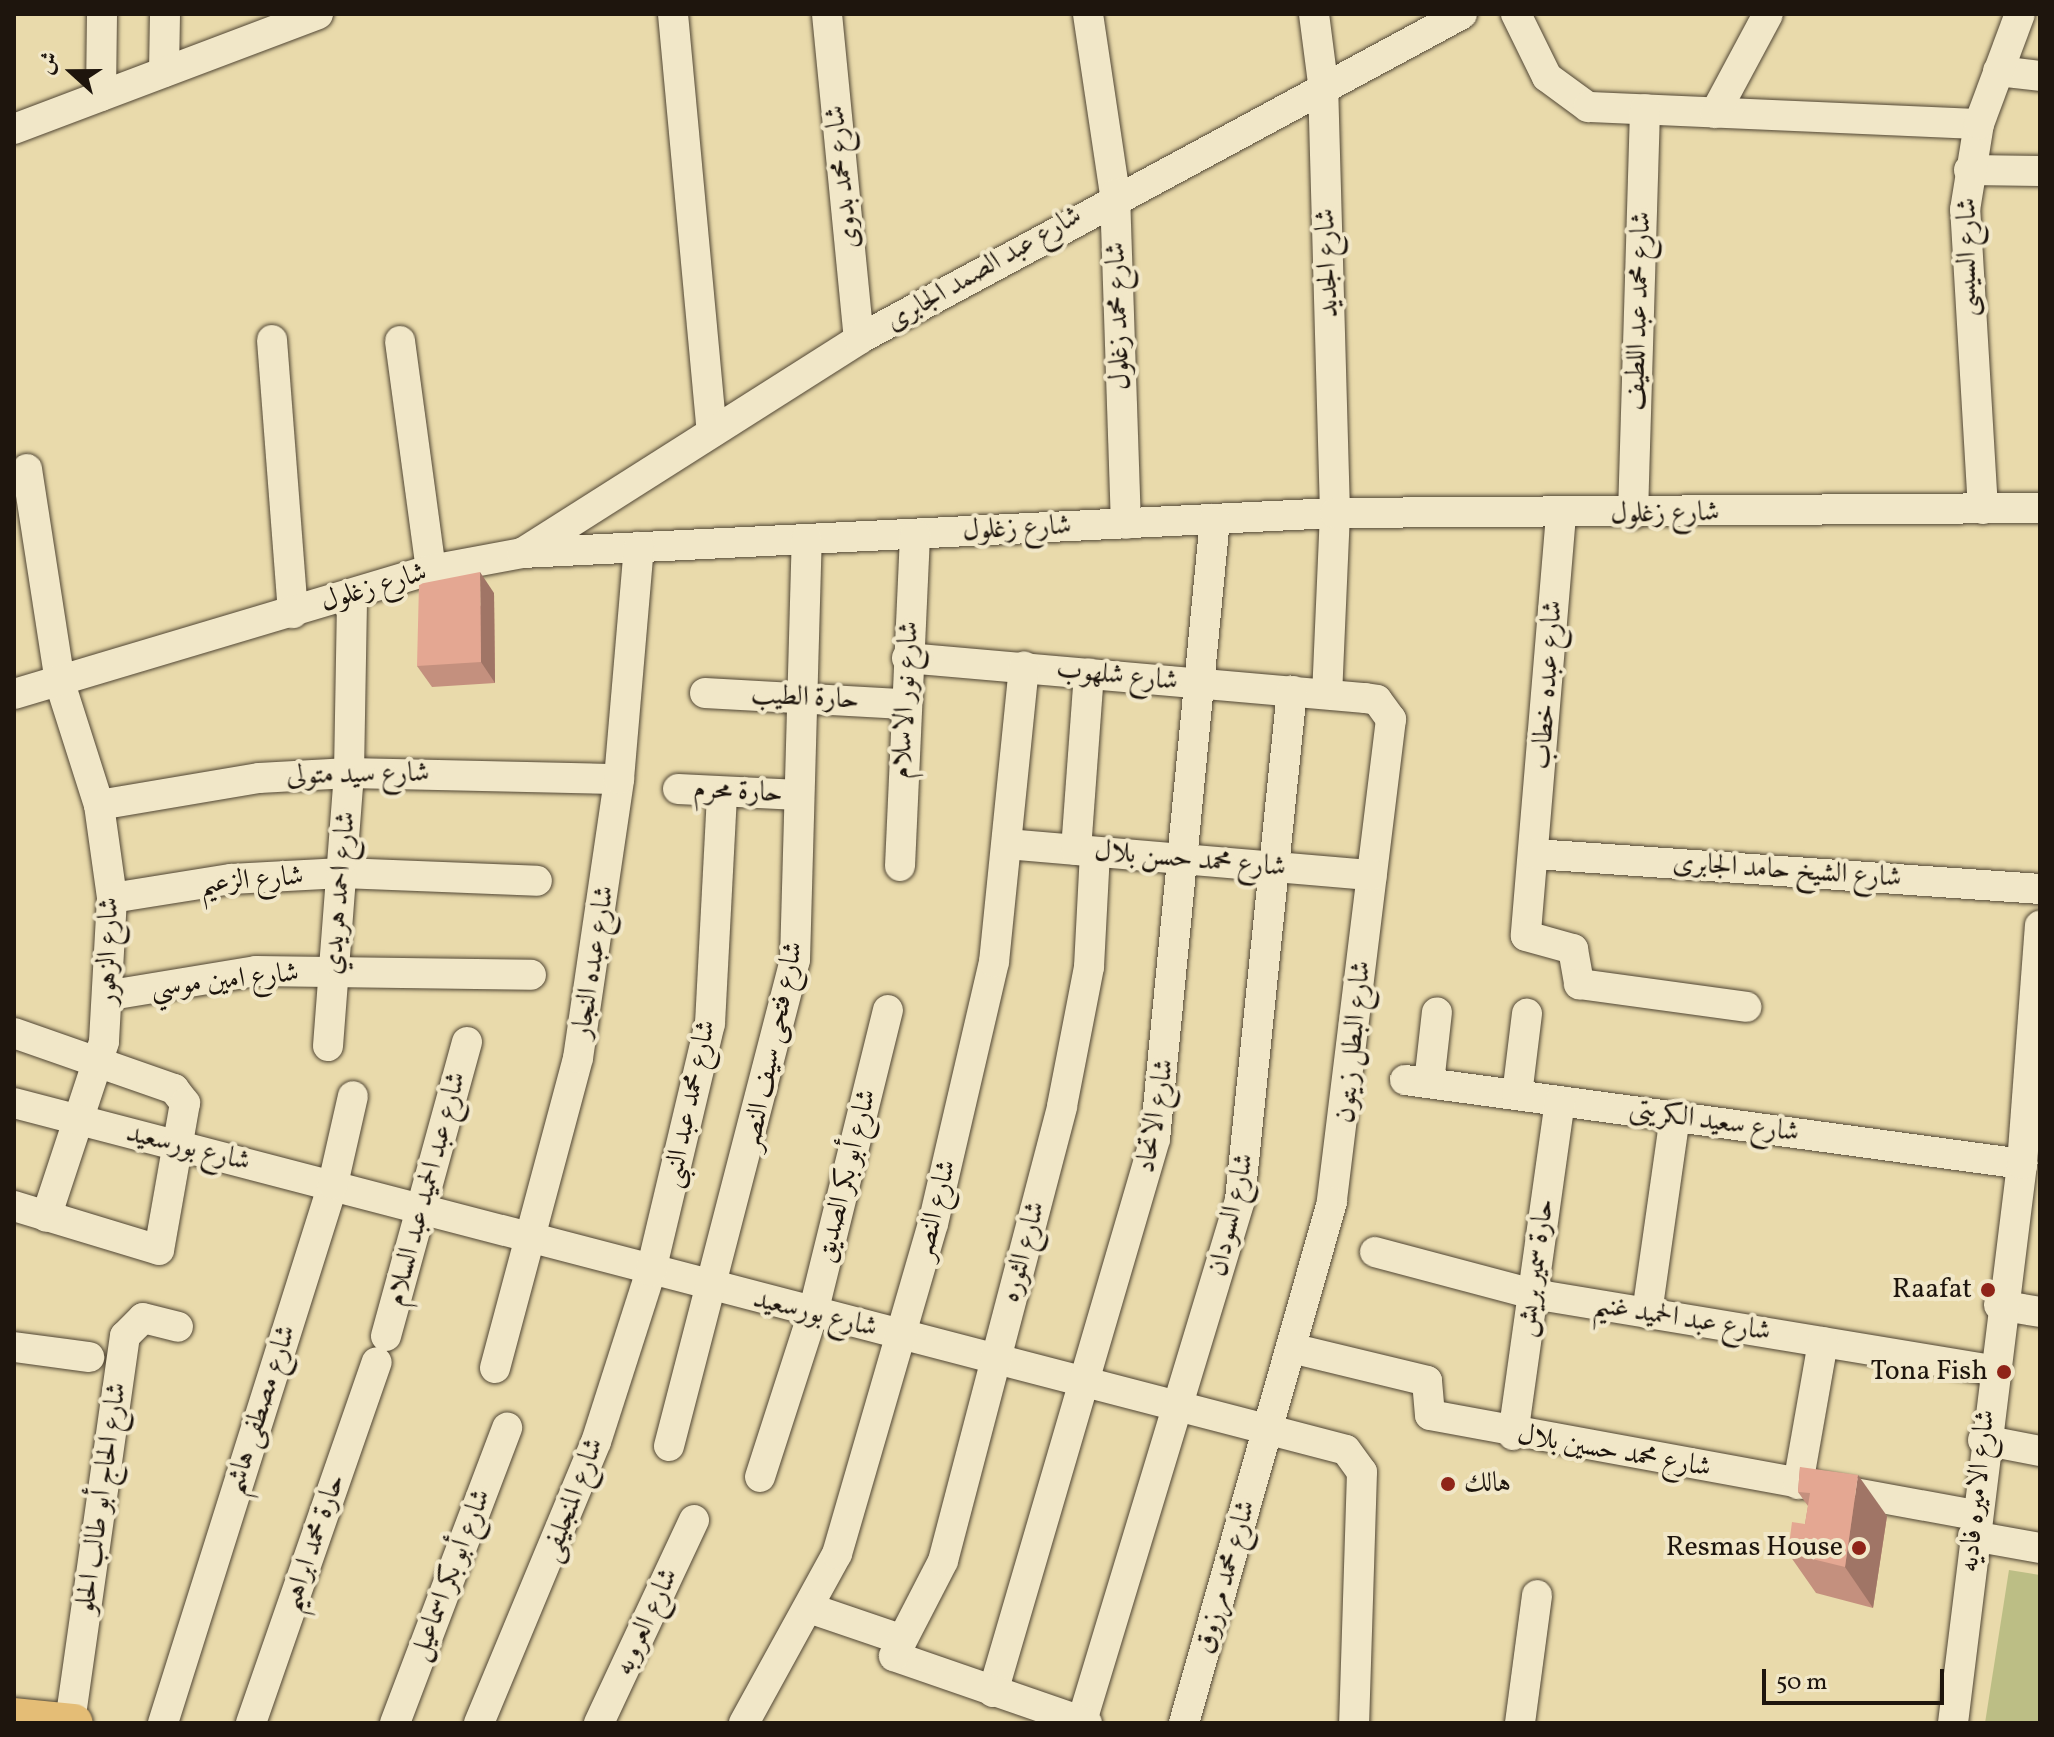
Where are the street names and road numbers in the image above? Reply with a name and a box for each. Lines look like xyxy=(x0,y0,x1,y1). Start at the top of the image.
street label: شارع محمد بدوى xyxy=(819,104,867,250)
street label: شارع السيسى xyxy=(1951,198,1985,316)
street label: شارع عبد الصمد الجابرى xyxy=(880,199,1088,339)
street label: شارع الجديد xyxy=(1309,208,1347,318)
street label: شارع محمد عبد اللطيف xyxy=(1619,211,1659,411)
street label: شارع محمد زغلول xyxy=(1100,241,1138,391)
street label: شارع زغلول xyxy=(1610,496,1720,532)
street label: شارع زغلول xyxy=(962,509,1072,549)
street label: شارع زغلول xyxy=(317,556,431,620)
street label: شارع عبده خطاب xyxy=(1525,599,1571,771)
street label: شارع نور الاسلام xyxy=(885,620,927,780)
street label: شارع شلهوب xyxy=(1055,653,1179,699)
street label: حارة الطيب xyxy=(750,678,860,718)
street label: شارع سيد متولى xyxy=(286,757,430,793)
street label: حارة محرم xyxy=(692,773,784,811)
street label: شارع احمد هريدي xyxy=(316,810,364,976)
street label: شارع محمد حسن بلال xyxy=(1093,835,1287,885)
street label: شارع الشيخ حامد الجابرى xyxy=(1671,846,1903,896)
street label: شارع الزعيم xyxy=(199,860,305,902)
street label: شارع عبده النجار xyxy=(565,883,623,1041)
street label: شارع الزهور xyxy=(91,897,127,1005)
street label: شارع فتحى سيف النصر xyxy=(734,939,812,1153)
street label: شارع امين موسي xyxy=(149,957,301,1005)
street label: شارع البطل زيتون xyxy=(1329,959,1379,1125)
street label: شارع محمد عبد النبى xyxy=(656,1017,724,1191)
street label: شارع الاتحاد xyxy=(1129,1056,1183,1176)
street label: شارع عبد الحميد عبد السلام xyxy=(380,1068,474,1310)
street label: شارع أبو بكر الصديق xyxy=(809,1086,885,1266)
street label: شارع سعيد الكريتى xyxy=(1627,1093,1801,1151)
street label: شارع بورسعيد xyxy=(123,1116,253,1180)
street label: شارع السودان xyxy=(1202,1150,1262,1280)
street label: شارع النصر xyxy=(907,1157,965,1263)
street label: حارة سمير بريش xyxy=(1510,1197,1562,1339)
street label: شارع الثوره xyxy=(994,1198,1054,1306)
street label: شارع بورسعيد xyxy=(750,1282,880,1346)
street label: شارع عبد الحميد غنيم xyxy=(1591,1288,1773,1350)
street label: شارع مصطفى هاشم xyxy=(218,1321,304,1499)
street label: شارع الحاج أبو طالب الحلو xyxy=(69,1380,135,1616)
street label: شارع الاميره فاديه xyxy=(1953,1408,2003,1574)
street label: شارع محمد حسين بلال xyxy=(1515,1418,1713,1486)
street label: شارع المنجليفى xyxy=(534,1433,612,1567)
street label: حارة محمد ابراهيم xyxy=(275,1470,353,1616)
street label: شارع أبو بكر اسماعيل xyxy=(403,1484,499,1666)
street label: شارع محمد مرزوق xyxy=(1188,1496,1264,1658)
street label: شارع العروبه xyxy=(608,1563,686,1681)

